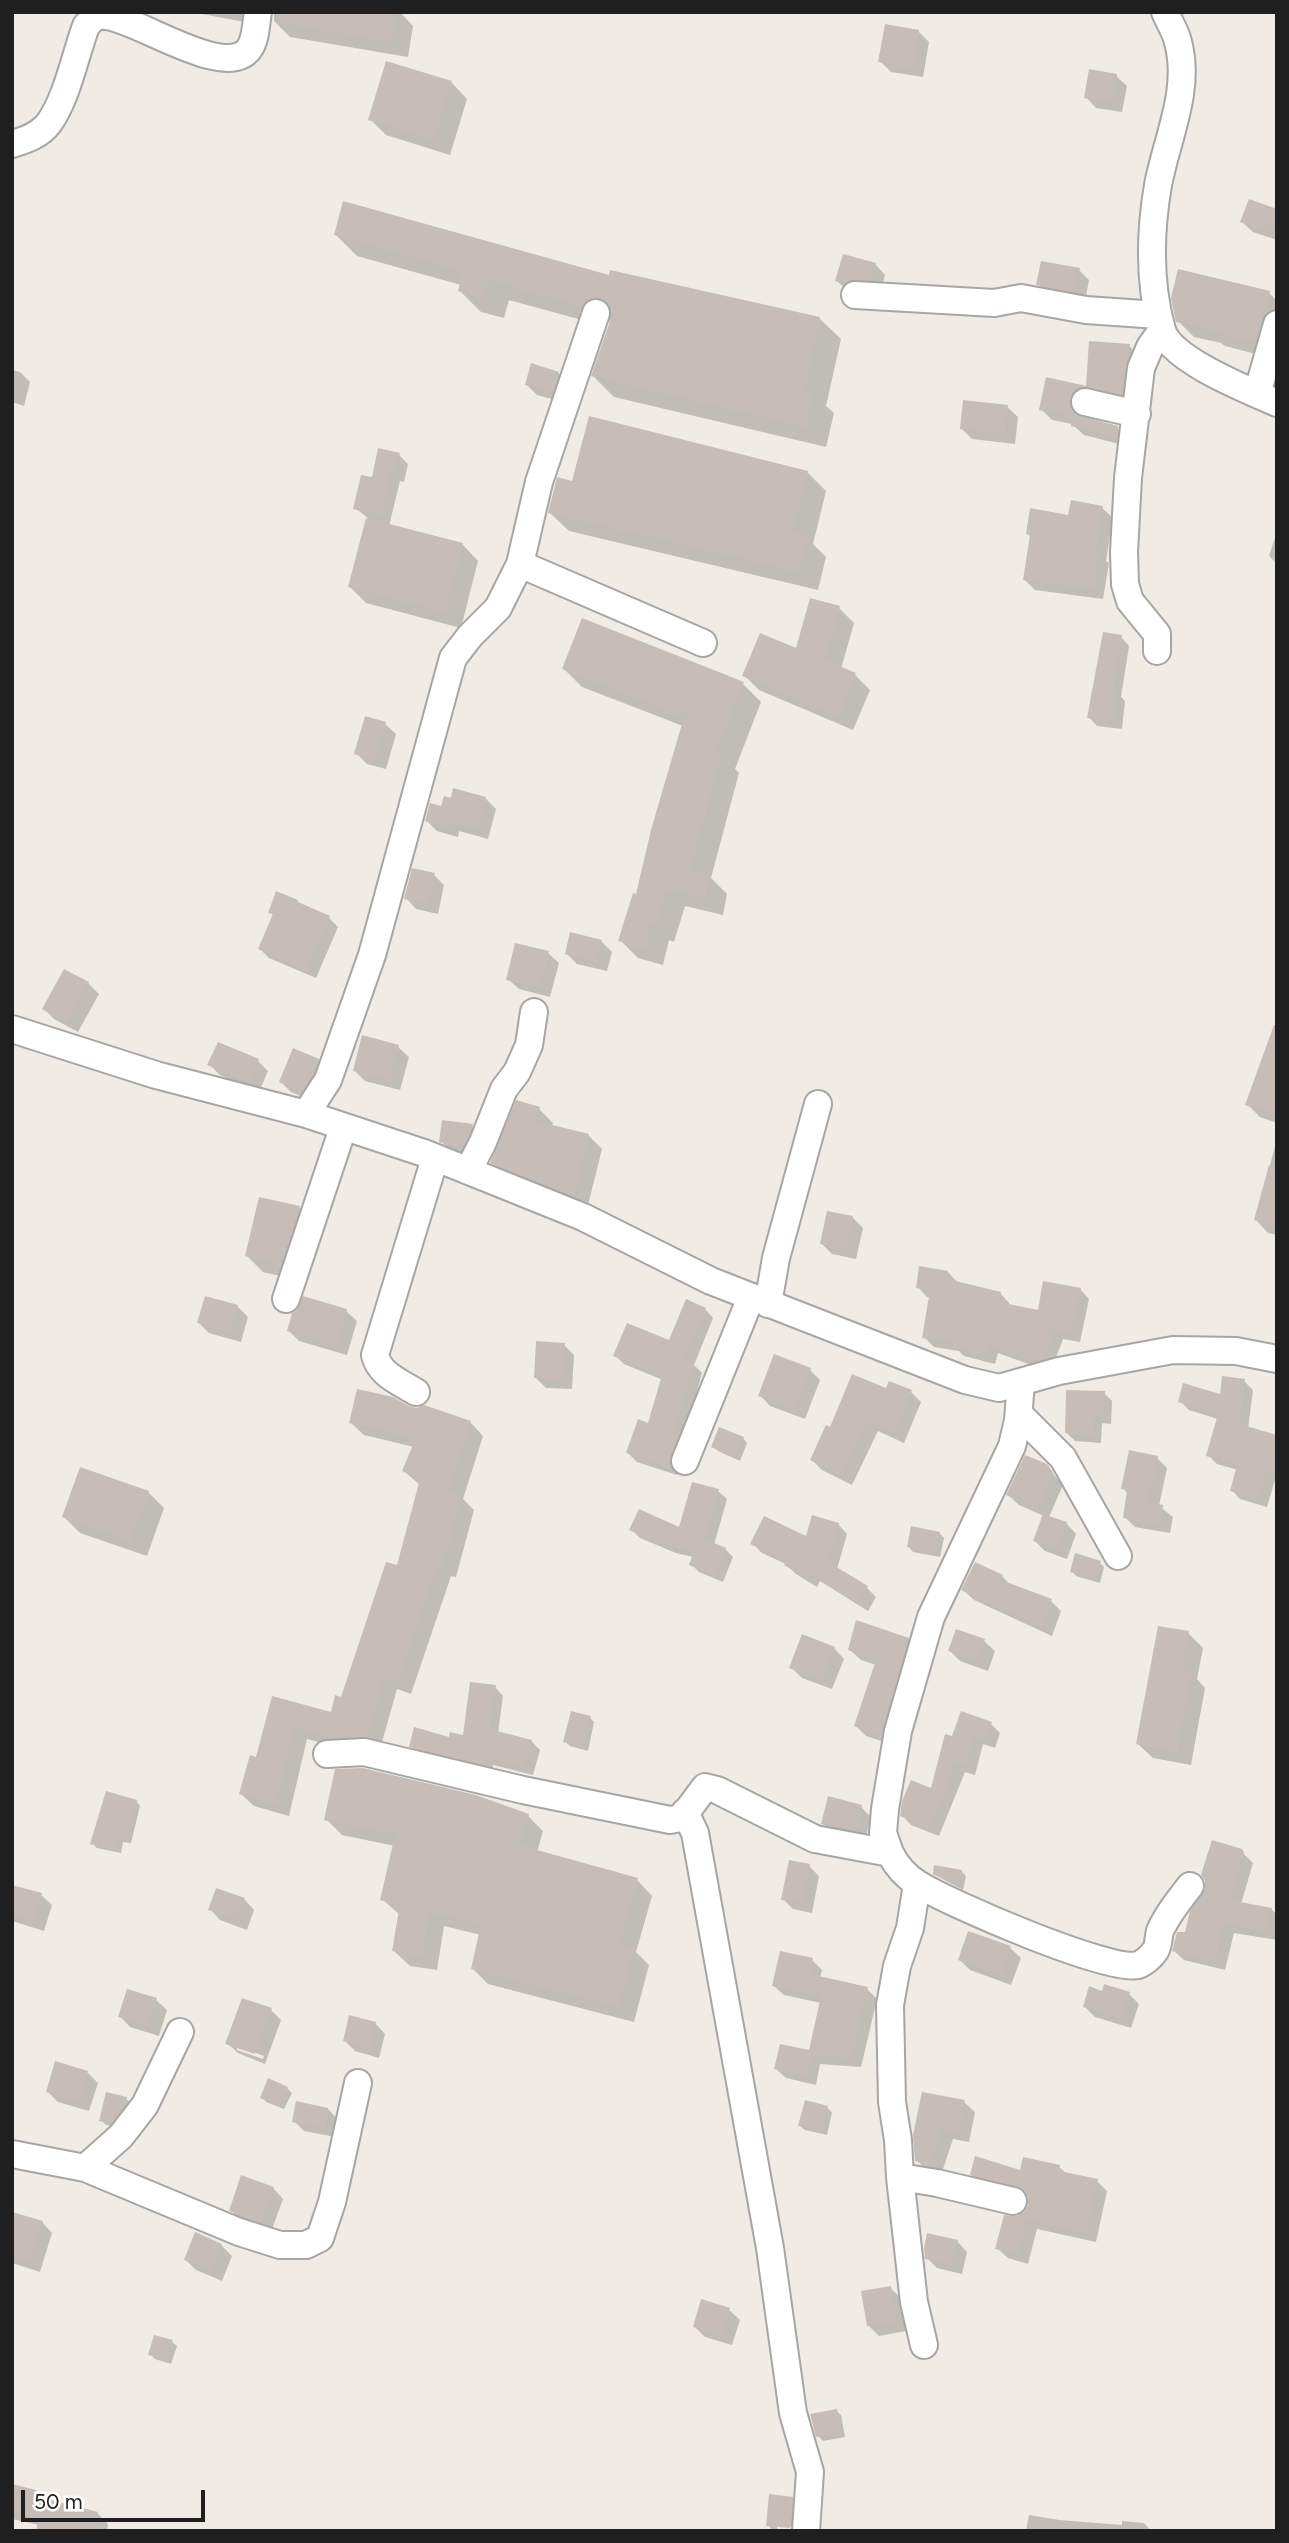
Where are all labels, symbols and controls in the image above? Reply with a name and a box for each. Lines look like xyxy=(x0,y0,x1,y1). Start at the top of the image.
scale bar xyxy=(24,2476,208,2520)
text: 50 m xyxy=(34,2489,83,2514)

